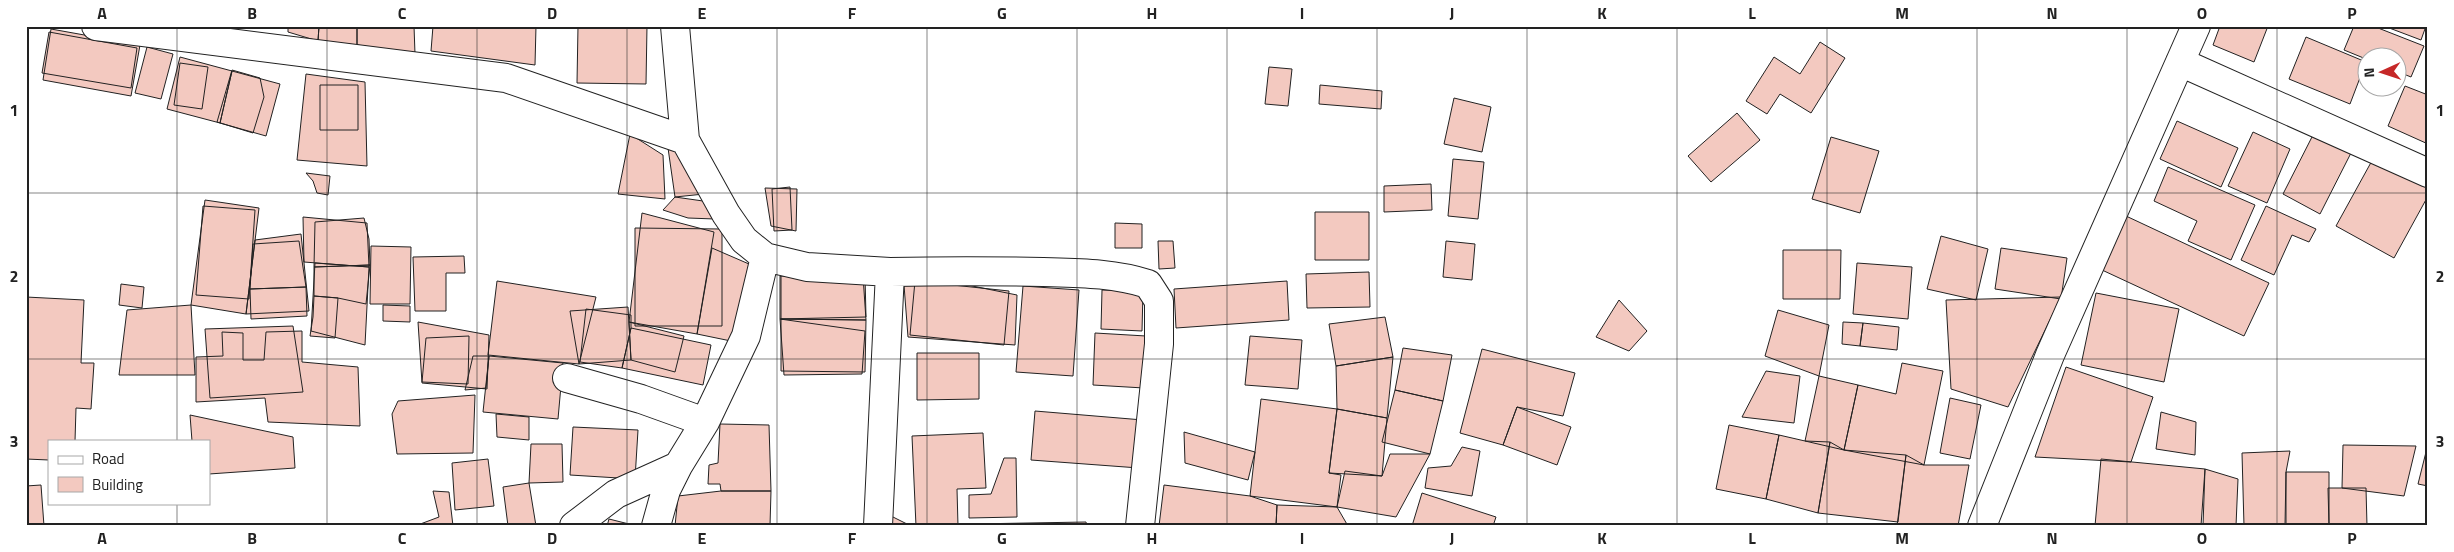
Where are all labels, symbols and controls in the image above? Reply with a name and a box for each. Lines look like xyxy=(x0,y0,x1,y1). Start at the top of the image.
text: A xyxy=(97,1,107,25)
text: B xyxy=(247,1,257,25)
text: C xyxy=(398,1,407,25)
text: D xyxy=(547,1,557,25)
text: E xyxy=(698,1,707,25)
text: F xyxy=(848,1,857,25)
text: G xyxy=(997,1,1007,25)
text: H xyxy=(1147,1,1157,25)
text: I xyxy=(1300,1,1304,25)
text: J xyxy=(1450,1,1454,25)
text: K xyxy=(1597,1,1607,25)
text: L xyxy=(1748,1,1756,25)
text: M xyxy=(1895,1,1909,25)
text: N xyxy=(2046,1,2058,25)
text: O xyxy=(2197,1,2207,25)
text: P xyxy=(2347,1,2357,25)
north arrow xyxy=(2356,48,2406,98)
text: N xyxy=(2358,67,2379,78)
text: 1 xyxy=(10,98,18,122)
text: 1 xyxy=(2436,98,2444,122)
text: 2 xyxy=(10,264,18,288)
text: 2 xyxy=(2436,264,2444,288)
text: 3 xyxy=(10,429,18,453)
text: 3 xyxy=(2436,429,2444,453)
legend xyxy=(48,440,210,504)
text: Road xyxy=(92,447,124,470)
text: Building xyxy=(92,473,143,496)
text: A xyxy=(97,526,107,550)
text: B xyxy=(247,526,257,550)
text: C xyxy=(398,526,407,550)
text: D xyxy=(547,526,557,550)
text: E xyxy=(698,526,707,550)
text: F xyxy=(848,526,857,550)
text: G xyxy=(997,526,1007,550)
text: H xyxy=(1147,526,1157,550)
text: I xyxy=(1300,526,1304,550)
text: J xyxy=(1450,526,1454,550)
text: K xyxy=(1597,526,1607,550)
text: L xyxy=(1748,526,1756,550)
text: M xyxy=(1895,526,1909,550)
text: N xyxy=(2046,526,2058,550)
text: O xyxy=(2197,526,2207,550)
text: P xyxy=(2347,526,2357,550)

